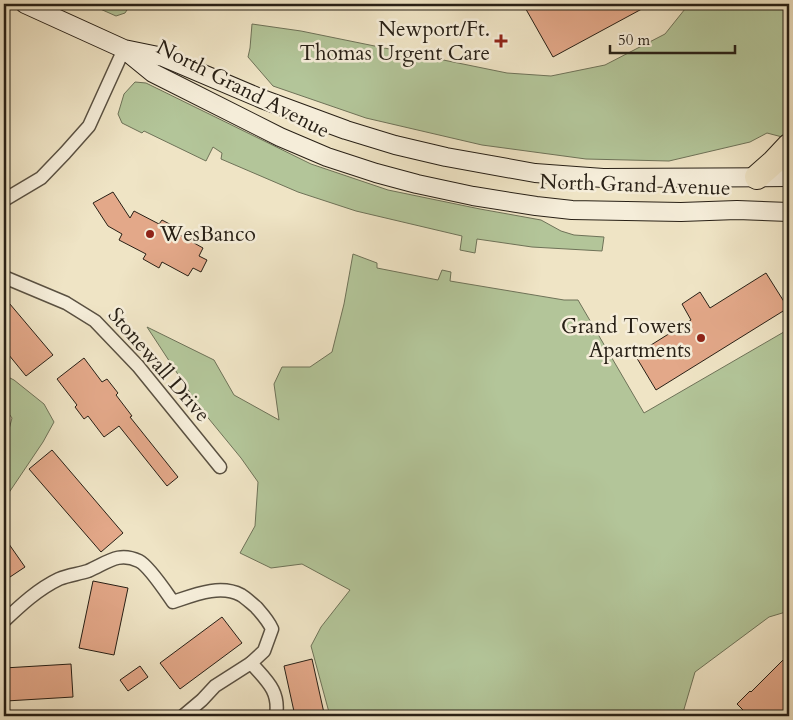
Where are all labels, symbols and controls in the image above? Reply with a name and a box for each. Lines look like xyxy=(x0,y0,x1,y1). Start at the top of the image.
place label: Newport/Ft. Thomas Urgent Care xyxy=(300,15,490,68)
scale bar xyxy=(610,22,736,54)
text: 50 m xyxy=(618,30,650,50)
street label: North Grand Avenue xyxy=(151,33,335,145)
marker: Newport/Ft. Thomas Urgent Care xyxy=(494,34,508,48)
street label: North Grand Avenue xyxy=(539,167,731,203)
place label: WesBanco xyxy=(159,220,256,249)
marker: WesBanco xyxy=(144,228,156,240)
street label: Stonewall Drive xyxy=(101,302,217,428)
place label: Grand Towers Apartments xyxy=(561,312,691,365)
marker: Grand Towers Apartments xyxy=(695,332,707,344)

